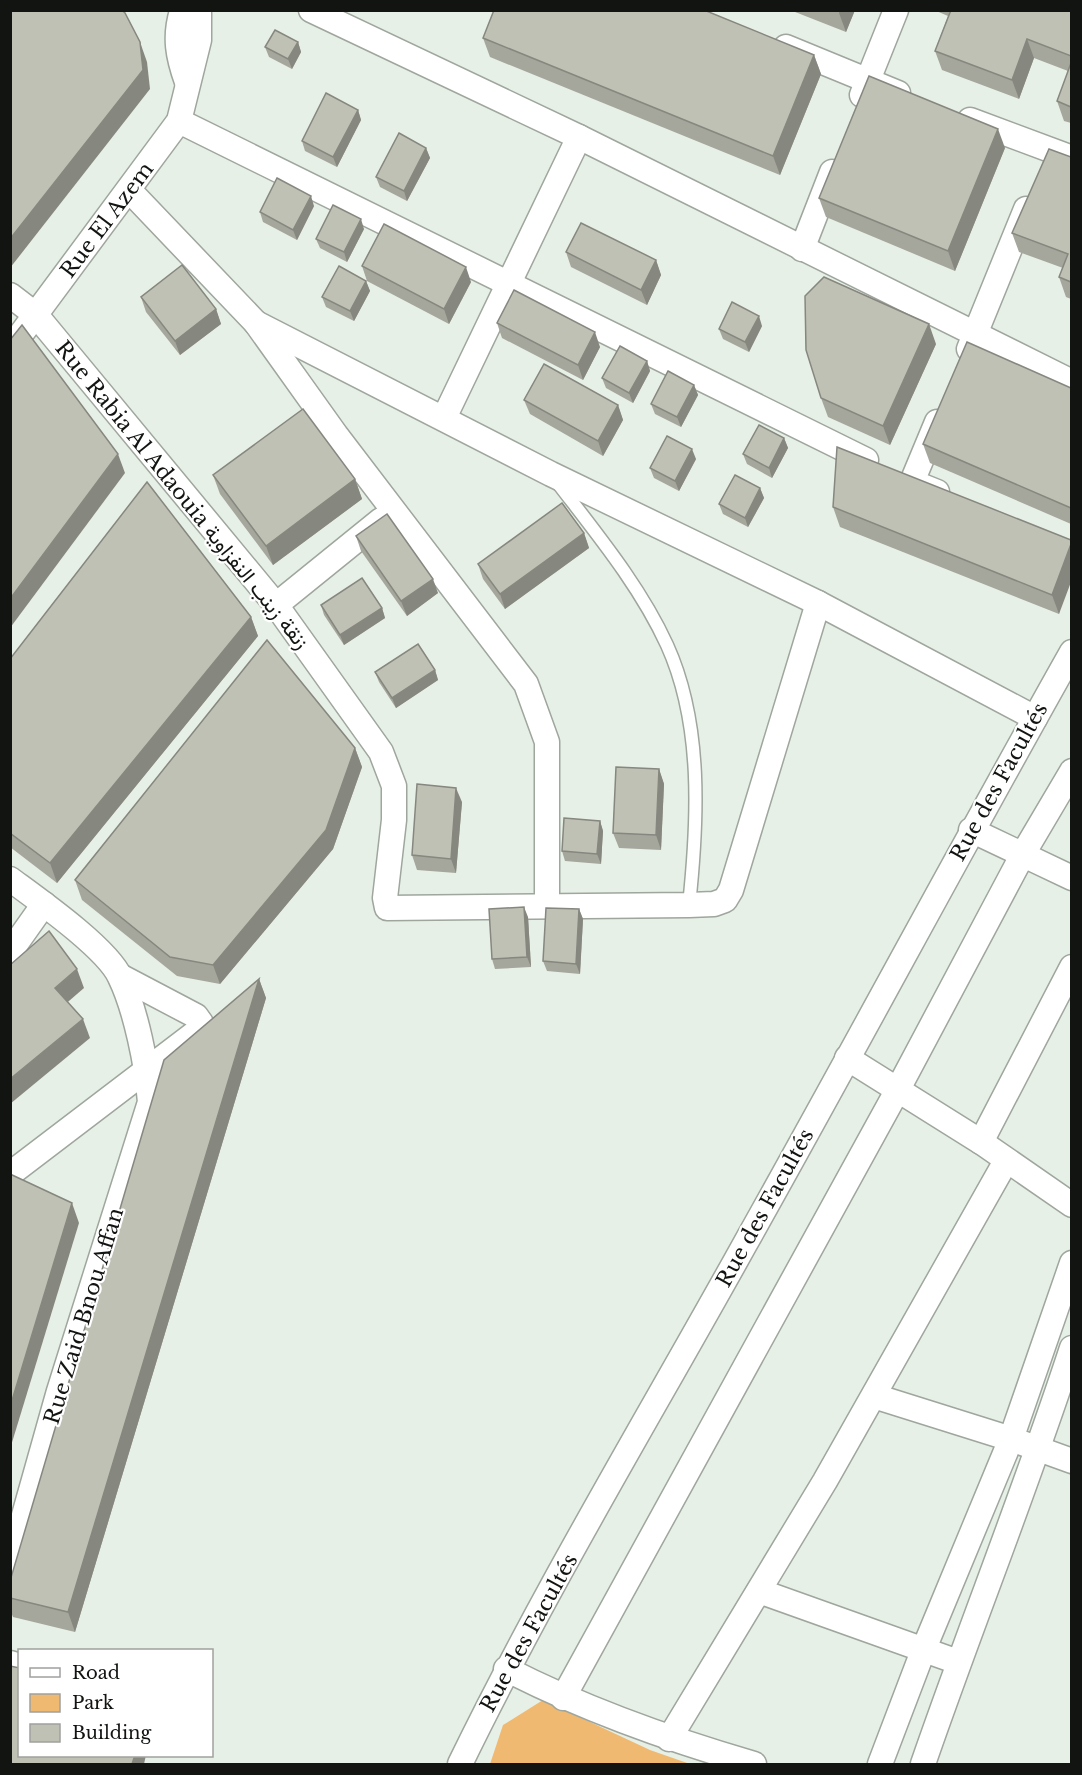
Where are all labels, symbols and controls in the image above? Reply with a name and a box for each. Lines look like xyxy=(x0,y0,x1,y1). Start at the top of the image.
street label: Rue El Azem xyxy=(55,157,159,283)
street label: Rue Rabia Al Adaouia زنقة زينب النفزاوية xyxy=(50,336,314,654)
street label: Rue des Facultés xyxy=(945,698,1053,866)
street label: Rue des Facultés xyxy=(711,1124,819,1292)
street label: Rue Zaid Bnou Affan xyxy=(39,1205,129,1427)
street label: Rue des Facultés xyxy=(475,1549,583,1717)
legend xyxy=(18,1649,213,1757)
text: Road xyxy=(72,1662,120,1684)
text: Park xyxy=(72,1692,114,1714)
text: Building xyxy=(72,1722,151,1744)

